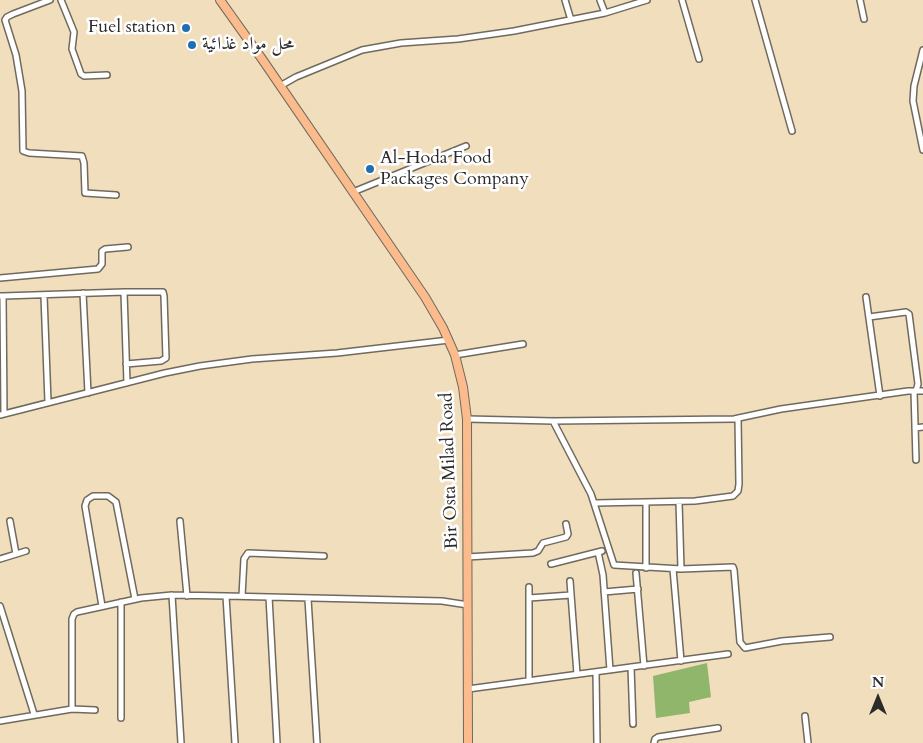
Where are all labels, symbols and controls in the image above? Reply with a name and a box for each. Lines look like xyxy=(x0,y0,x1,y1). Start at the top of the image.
place label: Fuel station xyxy=(88,17,176,39)
marker: Fuel station xyxy=(180,22,192,34)
place label: محل مواد غذائية xyxy=(202,34,294,56)
marker: محل مواد غذائية xyxy=(186,39,198,51)
place label: Al-Hoda Food Packages Company xyxy=(380,148,529,190)
marker: Al-Hoda Food Packages Company xyxy=(364,163,376,175)
street label: Bir Osta Milad Road xyxy=(436,392,464,550)
north arrow xyxy=(853,673,903,723)
text: N xyxy=(872,673,884,692)

